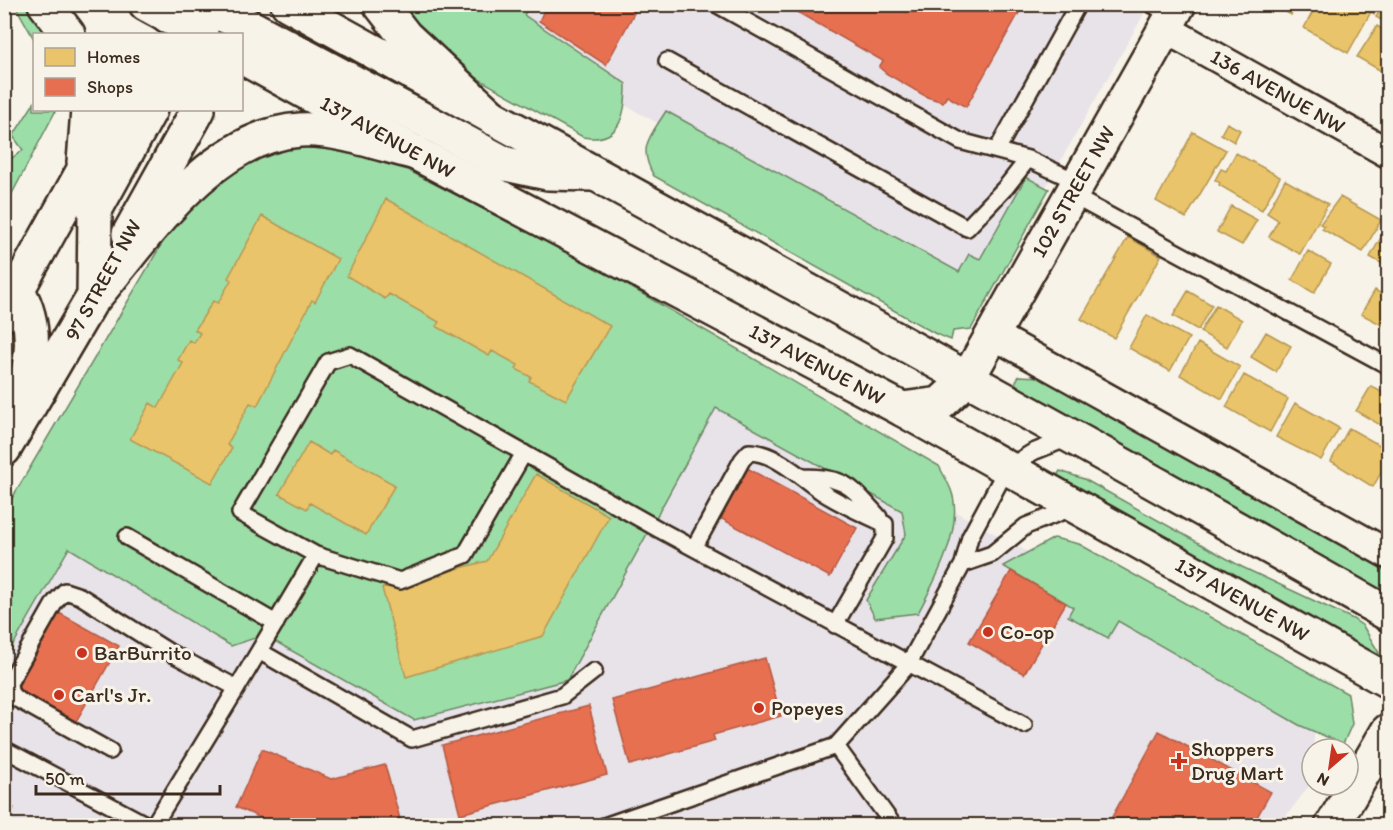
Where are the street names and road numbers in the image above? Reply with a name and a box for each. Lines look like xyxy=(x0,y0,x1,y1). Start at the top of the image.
street label: 136 AVENUE NW xyxy=(1206,43,1350,139)
street label: 137 AVENUE NW xyxy=(316,90,459,183)
street label: 102 STREET NW xyxy=(1026,121,1120,262)
street label: 97 STREET NW xyxy=(59,215,146,345)
street label: 137 AVENUE NW xyxy=(745,318,889,410)
street label: 137 AVENUE NW xyxy=(1171,552,1314,647)

